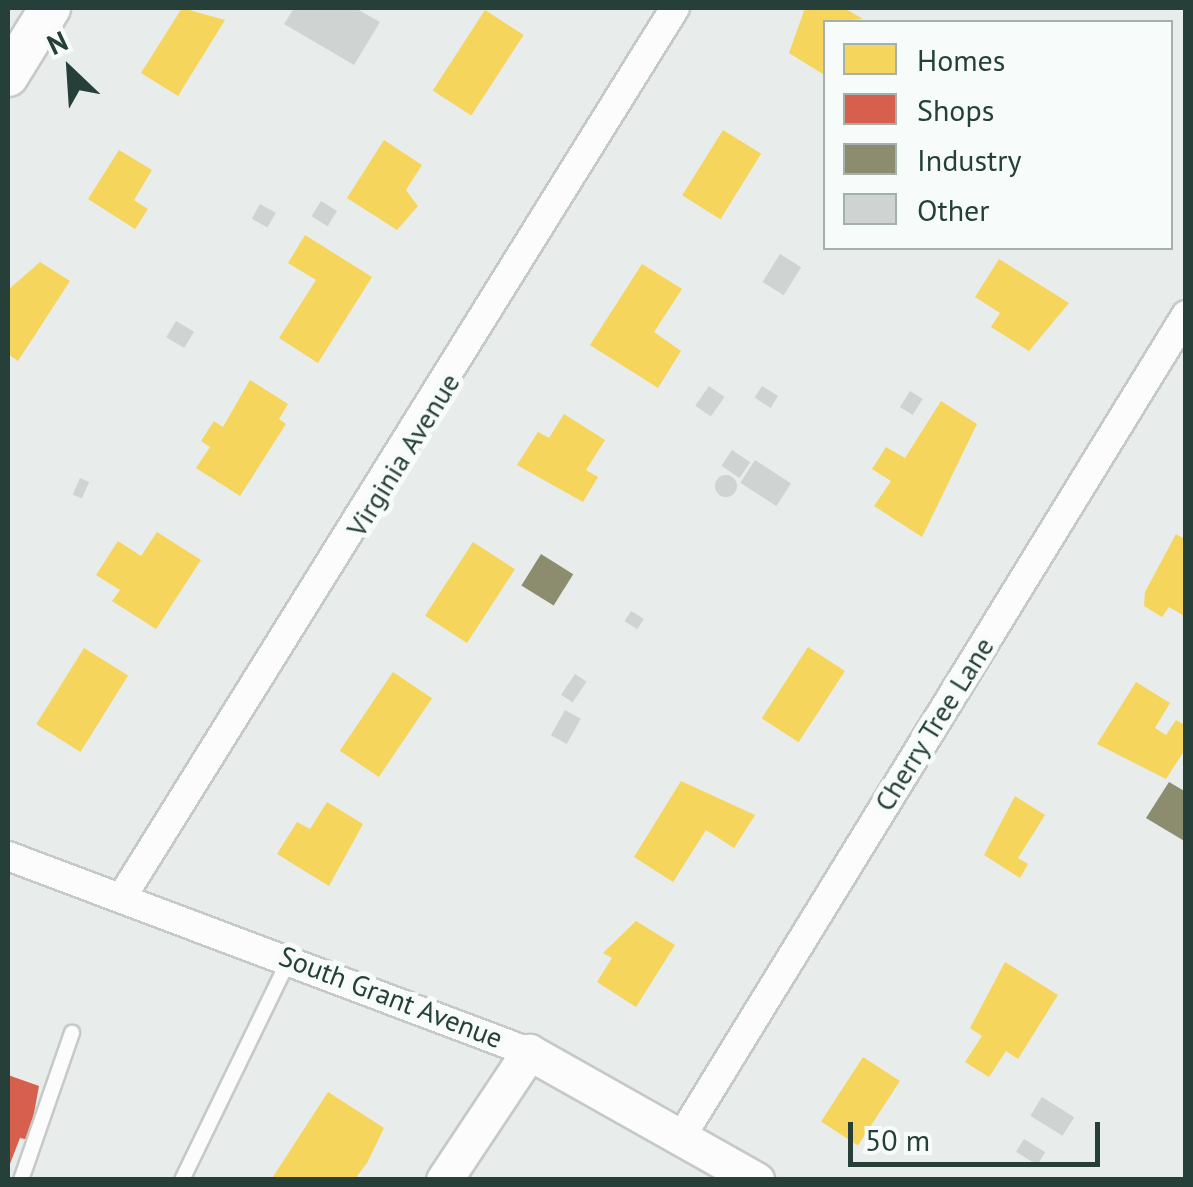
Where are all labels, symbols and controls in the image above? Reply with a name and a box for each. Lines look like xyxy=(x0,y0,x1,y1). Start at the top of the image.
north arrow xyxy=(20,20,120,120)
legend xyxy=(823,20,1173,250)
text: N xyxy=(41,22,73,63)
text: Homes xyxy=(917,40,1005,79)
text: Shops xyxy=(917,90,994,129)
text: Industry xyxy=(917,140,1021,179)
text: Other xyxy=(917,190,990,229)
street label: Virginia Avenue xyxy=(339,367,467,543)
street label: Cherry Tree Lane xyxy=(867,630,1001,818)
street label: South Grant Avenue xyxy=(274,939,508,1055)
scale bar xyxy=(853,1102,1106,1164)
text: 50 m xyxy=(865,1120,930,1159)

